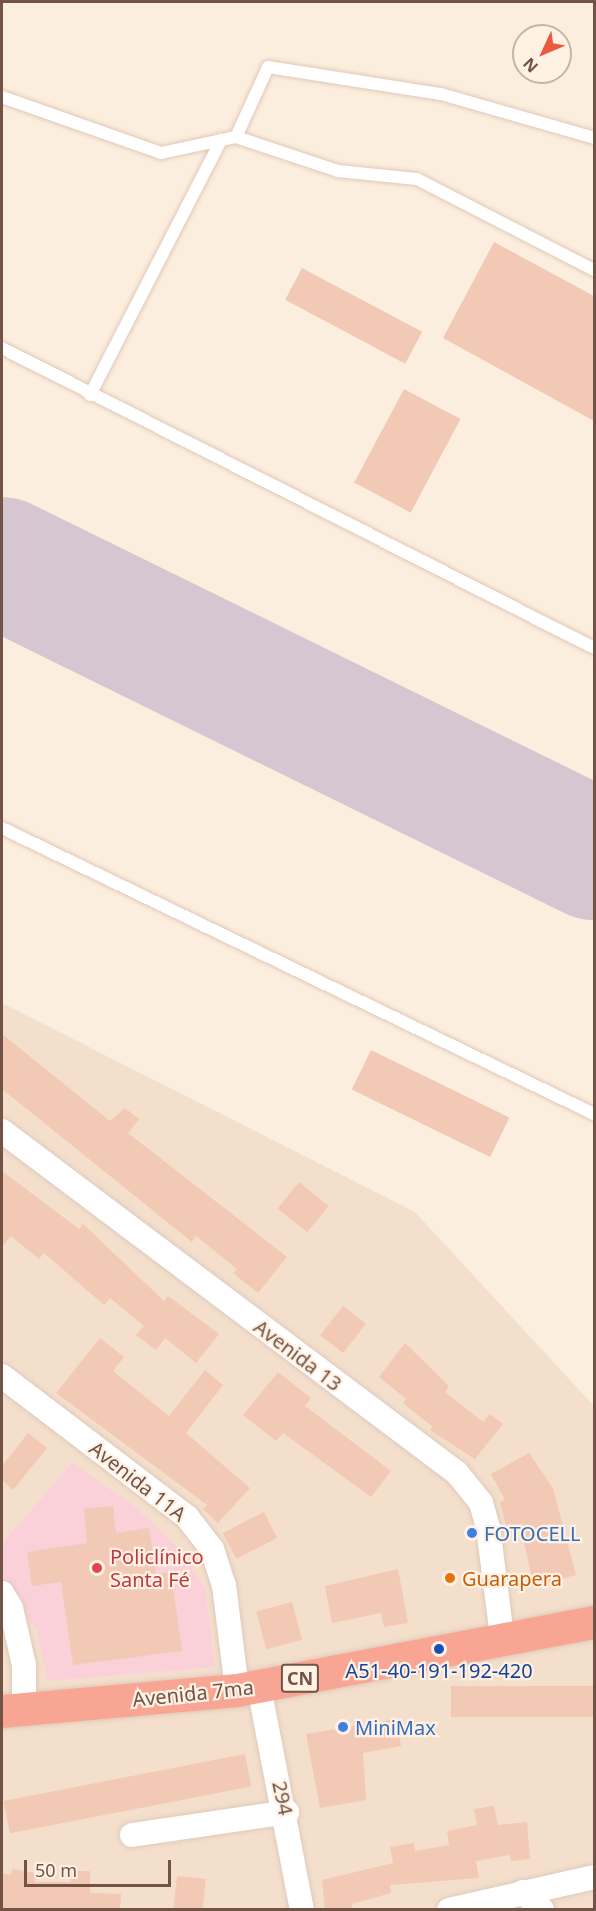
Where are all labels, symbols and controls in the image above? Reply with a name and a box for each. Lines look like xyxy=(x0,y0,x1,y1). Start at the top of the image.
north arrow xyxy=(512,24,572,84)
text: N xyxy=(518,53,543,77)
street label: Avenida 13 xyxy=(250,1314,346,1396)
street label: Avenida 11A xyxy=(85,1436,191,1526)
place label: FOTOCELL xyxy=(484,1521,580,1545)
marker: FOTOCELL xyxy=(465,1526,479,1540)
place label: Policlínico Santa Fé xyxy=(110,1544,204,1591)
marker: Policlínico Santa Fé xyxy=(88,1559,106,1577)
place label: Guarapera xyxy=(462,1566,562,1590)
marker: Guarapera xyxy=(443,1571,457,1585)
marker: A51-40-191-192-420 xyxy=(432,1642,446,1656)
place label: A51-40-191-192-420 xyxy=(345,1658,533,1682)
road number: CN xyxy=(280,1663,320,1693)
street label: Avenida 7ma xyxy=(131,1675,255,1711)
place label: MiniMax xyxy=(355,1715,436,1739)
marker: MiniMax xyxy=(336,1720,350,1734)
street label: 294 xyxy=(268,1779,298,1817)
scale bar xyxy=(27,1848,174,1886)
text: 50 m xyxy=(35,1858,77,1882)

